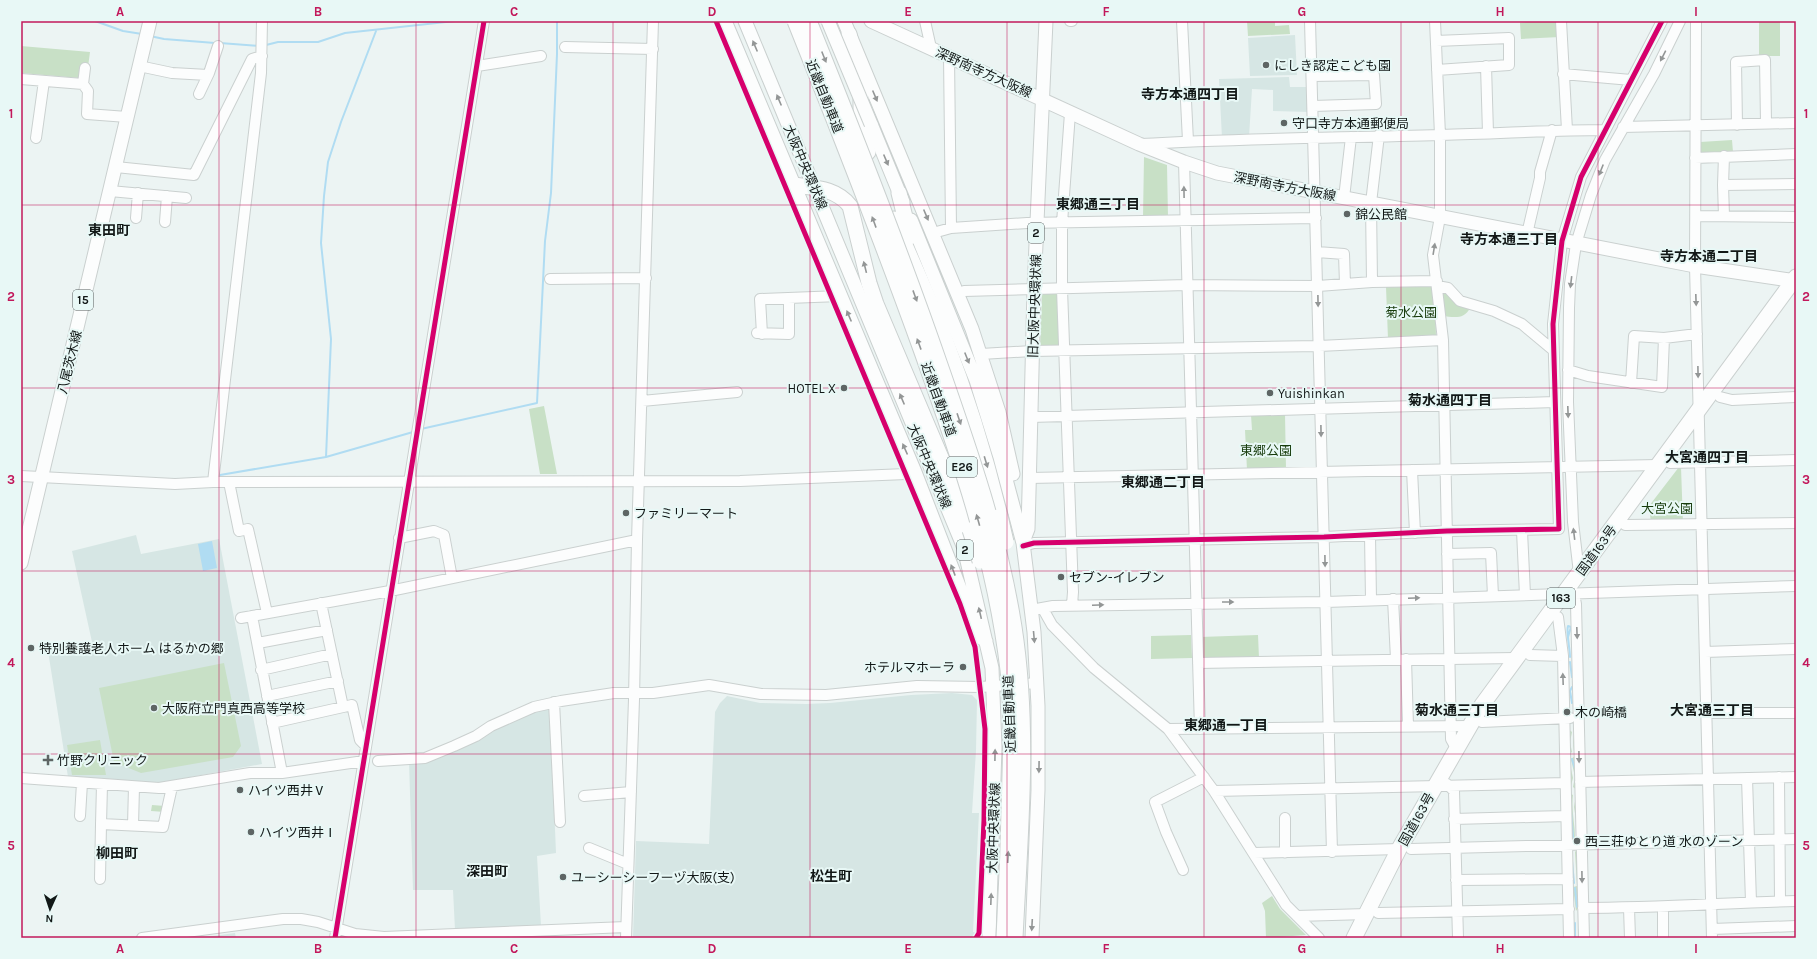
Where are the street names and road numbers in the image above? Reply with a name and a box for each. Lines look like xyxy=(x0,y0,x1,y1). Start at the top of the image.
street label: 深野南寺方大阪線 xyxy=(933,44,1034,100)
street label: 近畿自動車道 xyxy=(803,57,846,135)
street label: 大阪中央環状線 xyxy=(781,122,830,212)
street label: 深野南寺方大阪線 xyxy=(1232,169,1337,204)
road number: 2 xyxy=(1028,223,1044,243)
street label: 旧大阪中央環状線 xyxy=(1025,254,1044,358)
road number: 15 xyxy=(73,290,93,310)
street label: 八尾茨木線 xyxy=(54,329,85,395)
street label: 近畿自動車道 xyxy=(918,360,959,438)
street label: 大阪中央環状線 xyxy=(905,421,954,511)
road number: E26 xyxy=(947,457,977,477)
street label: 国道163号 xyxy=(1573,522,1620,578)
road number: 2 xyxy=(957,540,973,560)
road number: 163 xyxy=(1547,588,1575,608)
street label: 近畿自動車道 xyxy=(1001,675,1018,753)
street label: 大阪中央環状線 xyxy=(984,782,1003,874)
street label: 国道163号 xyxy=(1396,790,1437,848)

